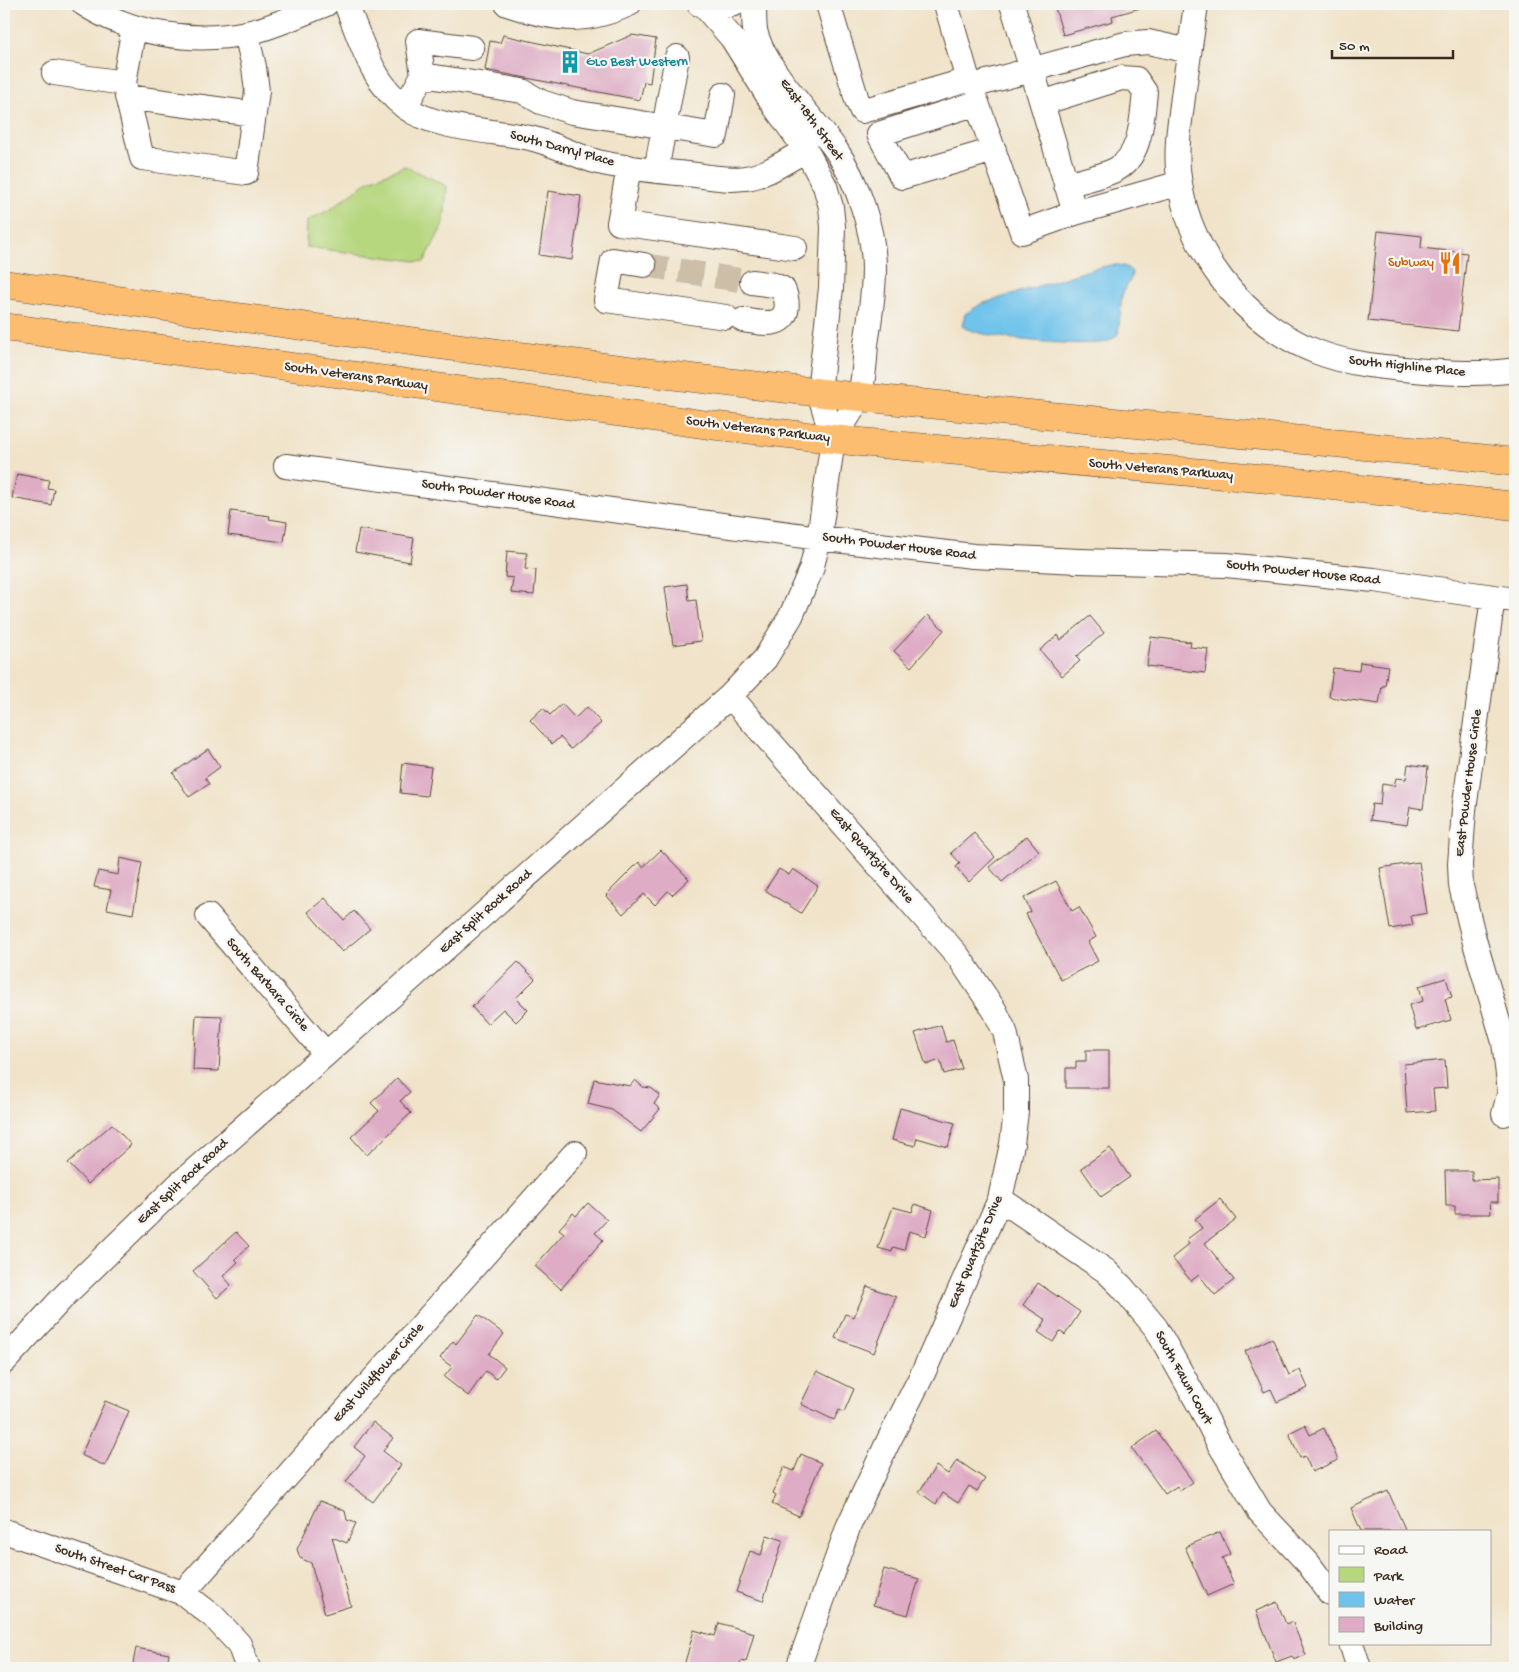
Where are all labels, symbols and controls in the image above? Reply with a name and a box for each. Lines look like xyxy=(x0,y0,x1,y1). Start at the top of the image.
scale bar xyxy=(1332,28,1453,60)
text: 50 m xyxy=(1339,38,1370,56)
building icon: GLo Best Western xyxy=(557,49,583,75)
place label: GLo Best Western xyxy=(586,54,688,71)
street label: East 18th Street xyxy=(775,75,847,166)
street label: South Darryl Place xyxy=(508,127,617,171)
restaurant icon: Subway xyxy=(1437,250,1463,276)
place label: Subway xyxy=(1388,255,1434,272)
street label: South Highline Place xyxy=(1348,352,1467,382)
street label: South Veterans Parkway xyxy=(283,359,429,396)
street label: South Veterans Parkway xyxy=(685,413,831,447)
street label: South Veterans Parkway xyxy=(1088,455,1234,485)
street label: South Powder House Road xyxy=(420,476,577,514)
street label: South Powder House Road xyxy=(821,529,978,565)
street label: South Powder House Road xyxy=(1225,556,1383,590)
street label: East Powder House Circle xyxy=(1452,708,1487,858)
street label: East Quartzite Drive xyxy=(825,805,918,908)
street label: East Split Rock Road xyxy=(436,865,537,958)
street label: South Barbara Circle xyxy=(222,935,313,1036)
street label: East Split Rock Road xyxy=(134,1134,234,1229)
street label: East Quartzite Drive xyxy=(945,1192,1008,1311)
street label: East Wildflower Circle xyxy=(330,1319,429,1426)
street label: South Fawn Court xyxy=(1150,1328,1216,1429)
legend xyxy=(1329,1530,1492,1644)
street label: South Street Car Pass xyxy=(52,1540,179,1598)
text: Road xyxy=(1374,1542,1408,1560)
text: Park xyxy=(1373,1568,1404,1586)
text: Water xyxy=(1374,1592,1416,1610)
text: Building xyxy=(1373,1618,1423,1636)

